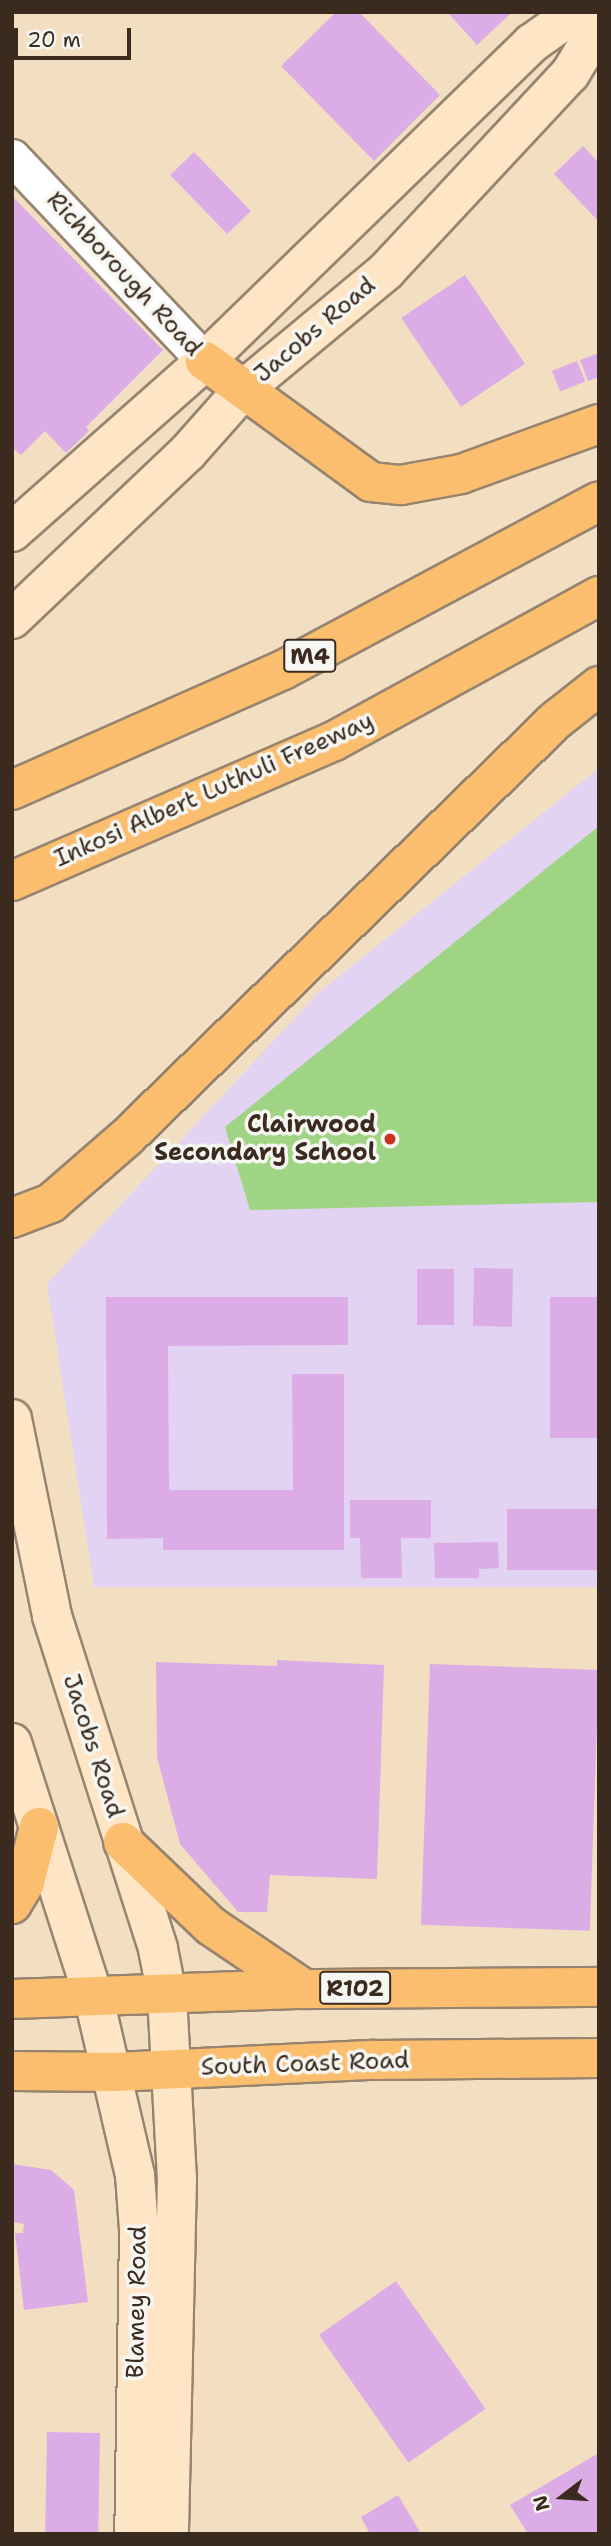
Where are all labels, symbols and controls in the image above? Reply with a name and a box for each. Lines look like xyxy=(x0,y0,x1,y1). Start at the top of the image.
scale bar xyxy=(18,14,135,58)
text: 20 m xyxy=(27,26,81,54)
street label: Richborough Road xyxy=(40,186,208,362)
street label: Jacobs Road xyxy=(249,271,381,389)
road number: M4 xyxy=(282,636,338,676)
street label: Inkosi Albert Luthuli Freeway xyxy=(50,706,378,874)
place label: Clairwood Secondary School xyxy=(154,1111,376,1167)
marker: Clairwood Secondary School xyxy=(382,1131,398,1147)
street label: Jacobs Road xyxy=(56,1671,130,1821)
road number: R102 xyxy=(318,1968,392,2008)
street label: South Coast Road xyxy=(200,2046,410,2082)
street label: Blamey Road xyxy=(121,2225,153,2379)
north arrow xyxy=(527,2462,597,2532)
text: N xyxy=(527,2492,556,2514)

